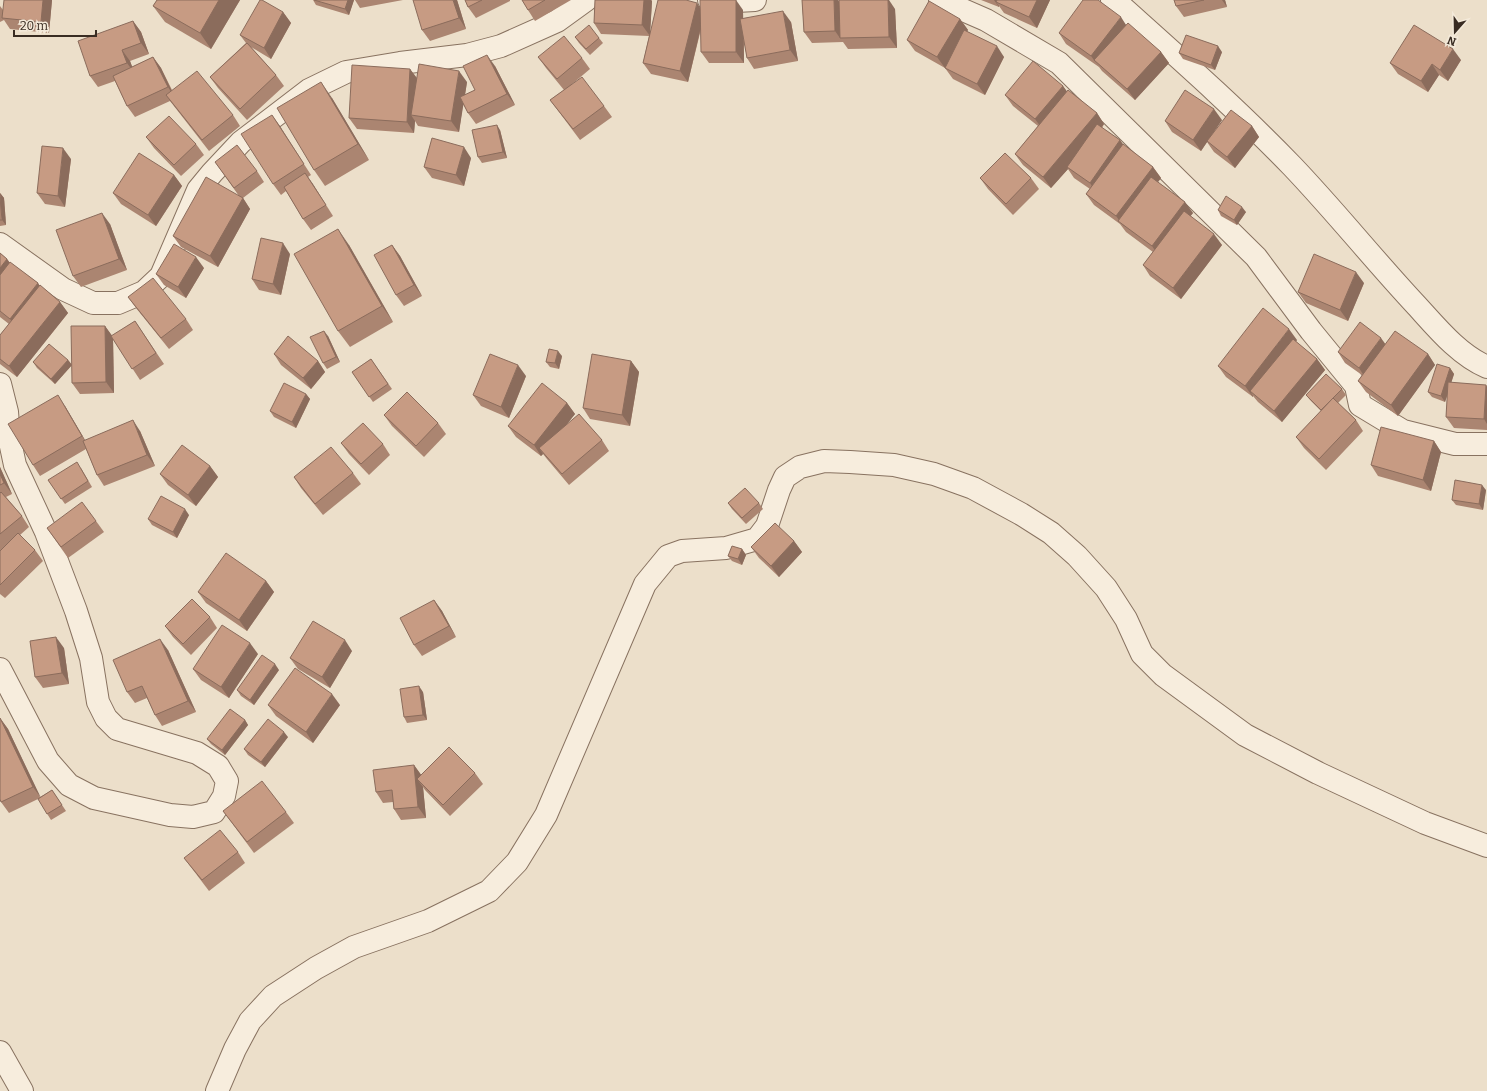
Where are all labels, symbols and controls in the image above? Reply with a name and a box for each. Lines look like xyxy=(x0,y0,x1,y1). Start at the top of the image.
scale bar xyxy=(14,12,96,38)
north arrow xyxy=(1435,12,1475,52)
text: 20 m xyxy=(20,19,49,33)
text: N xyxy=(1445,33,1458,48)

